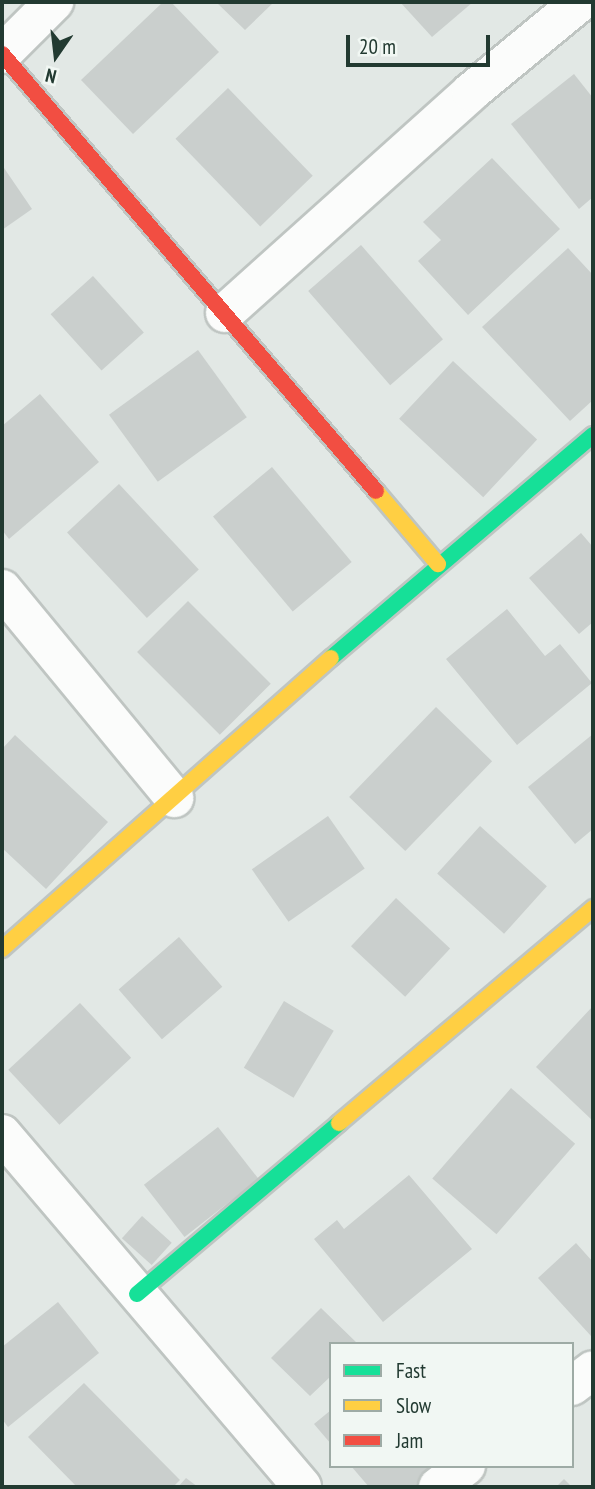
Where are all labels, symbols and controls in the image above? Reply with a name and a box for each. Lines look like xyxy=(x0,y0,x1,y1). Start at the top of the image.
north arrow xyxy=(21,21,91,91)
scale bar xyxy=(350,21,494,65)
text: 20 m xyxy=(359,33,396,60)
text: N xyxy=(43,63,59,89)
legend xyxy=(329,1342,574,1468)
text: Fast xyxy=(396,1357,426,1384)
text: Slow xyxy=(396,1392,431,1419)
text: Jam xyxy=(396,1427,423,1454)

